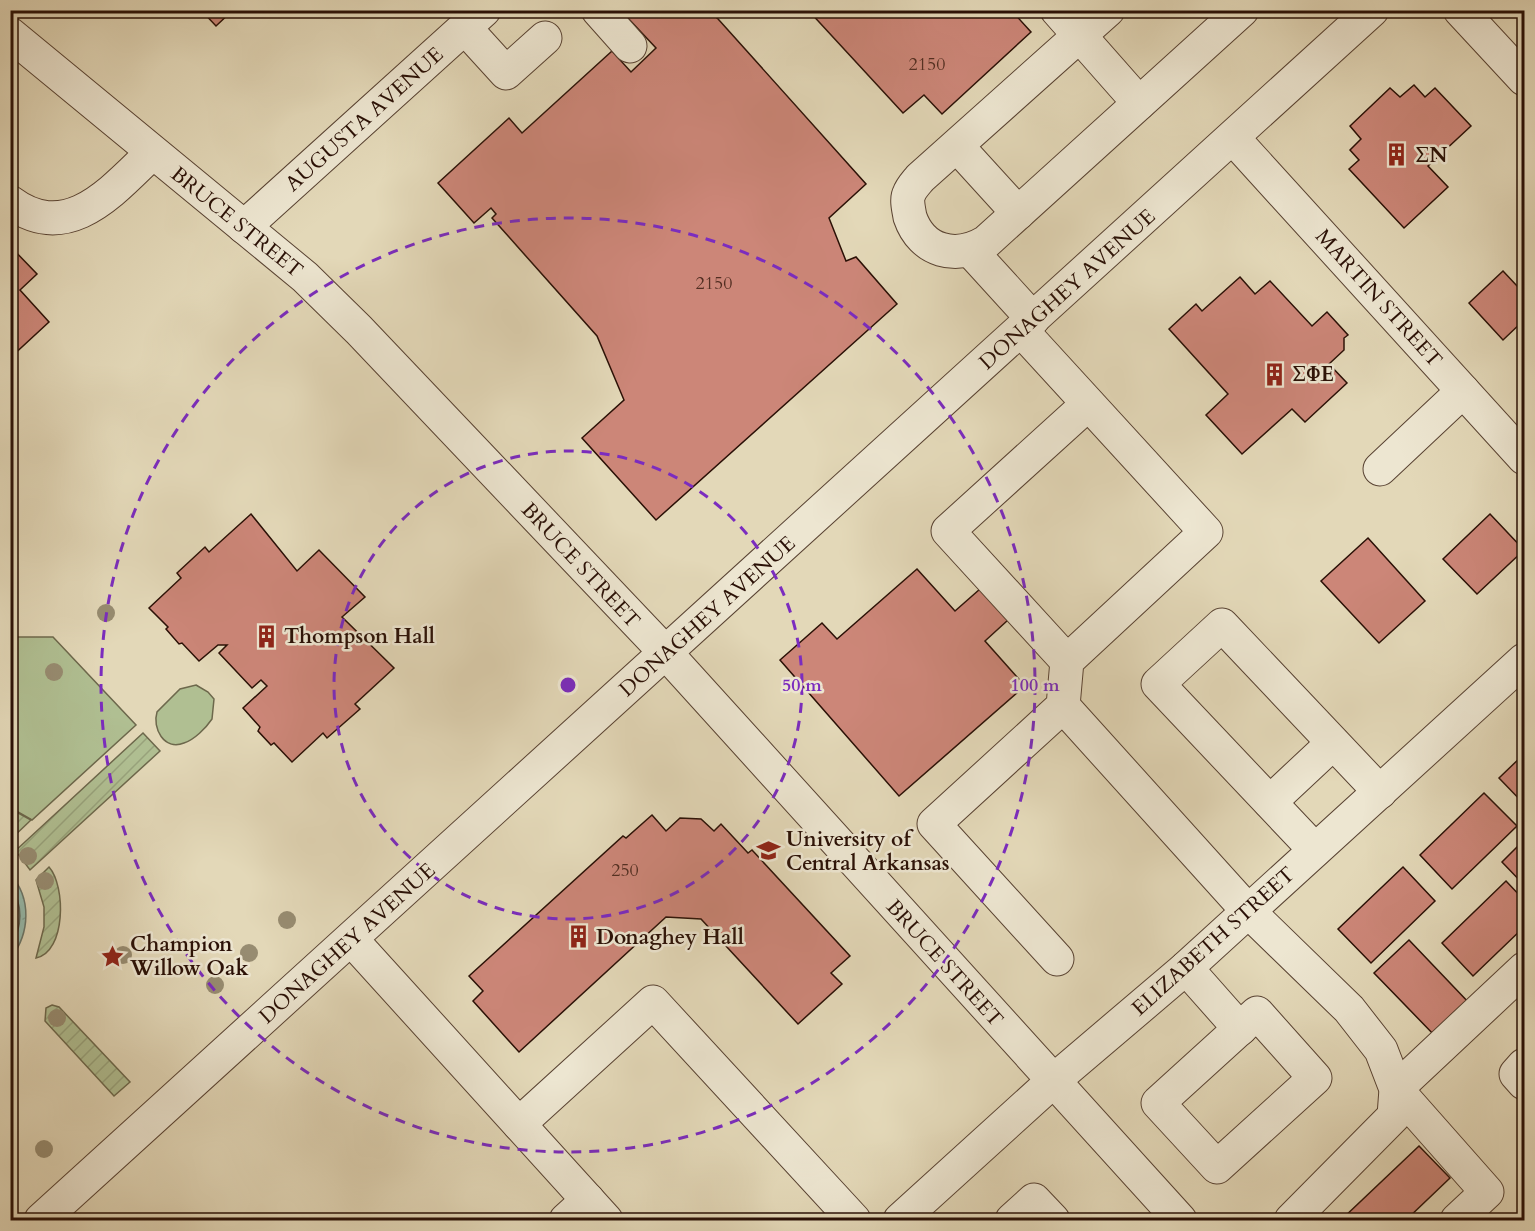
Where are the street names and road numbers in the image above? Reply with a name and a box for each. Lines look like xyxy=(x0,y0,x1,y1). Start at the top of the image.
street label: AUGUSTA AVENUE xyxy=(279,40,450,198)
street label: BRUCE STREET xyxy=(164,160,309,285)
street label: DONAGHEY AVENUE xyxy=(973,202,1162,376)
street label: MARTIN STREET xyxy=(1309,223,1449,374)
street label: BRUCE STREET xyxy=(515,496,647,635)
street label: DONAGHEY AVENUE xyxy=(613,529,802,703)
street label: DONAGHEY AVENUE xyxy=(253,856,442,1030)
street label: ELIZABETH STREET xyxy=(1125,860,1301,1023)
street label: BRUCE STREET xyxy=(880,893,1010,1033)

